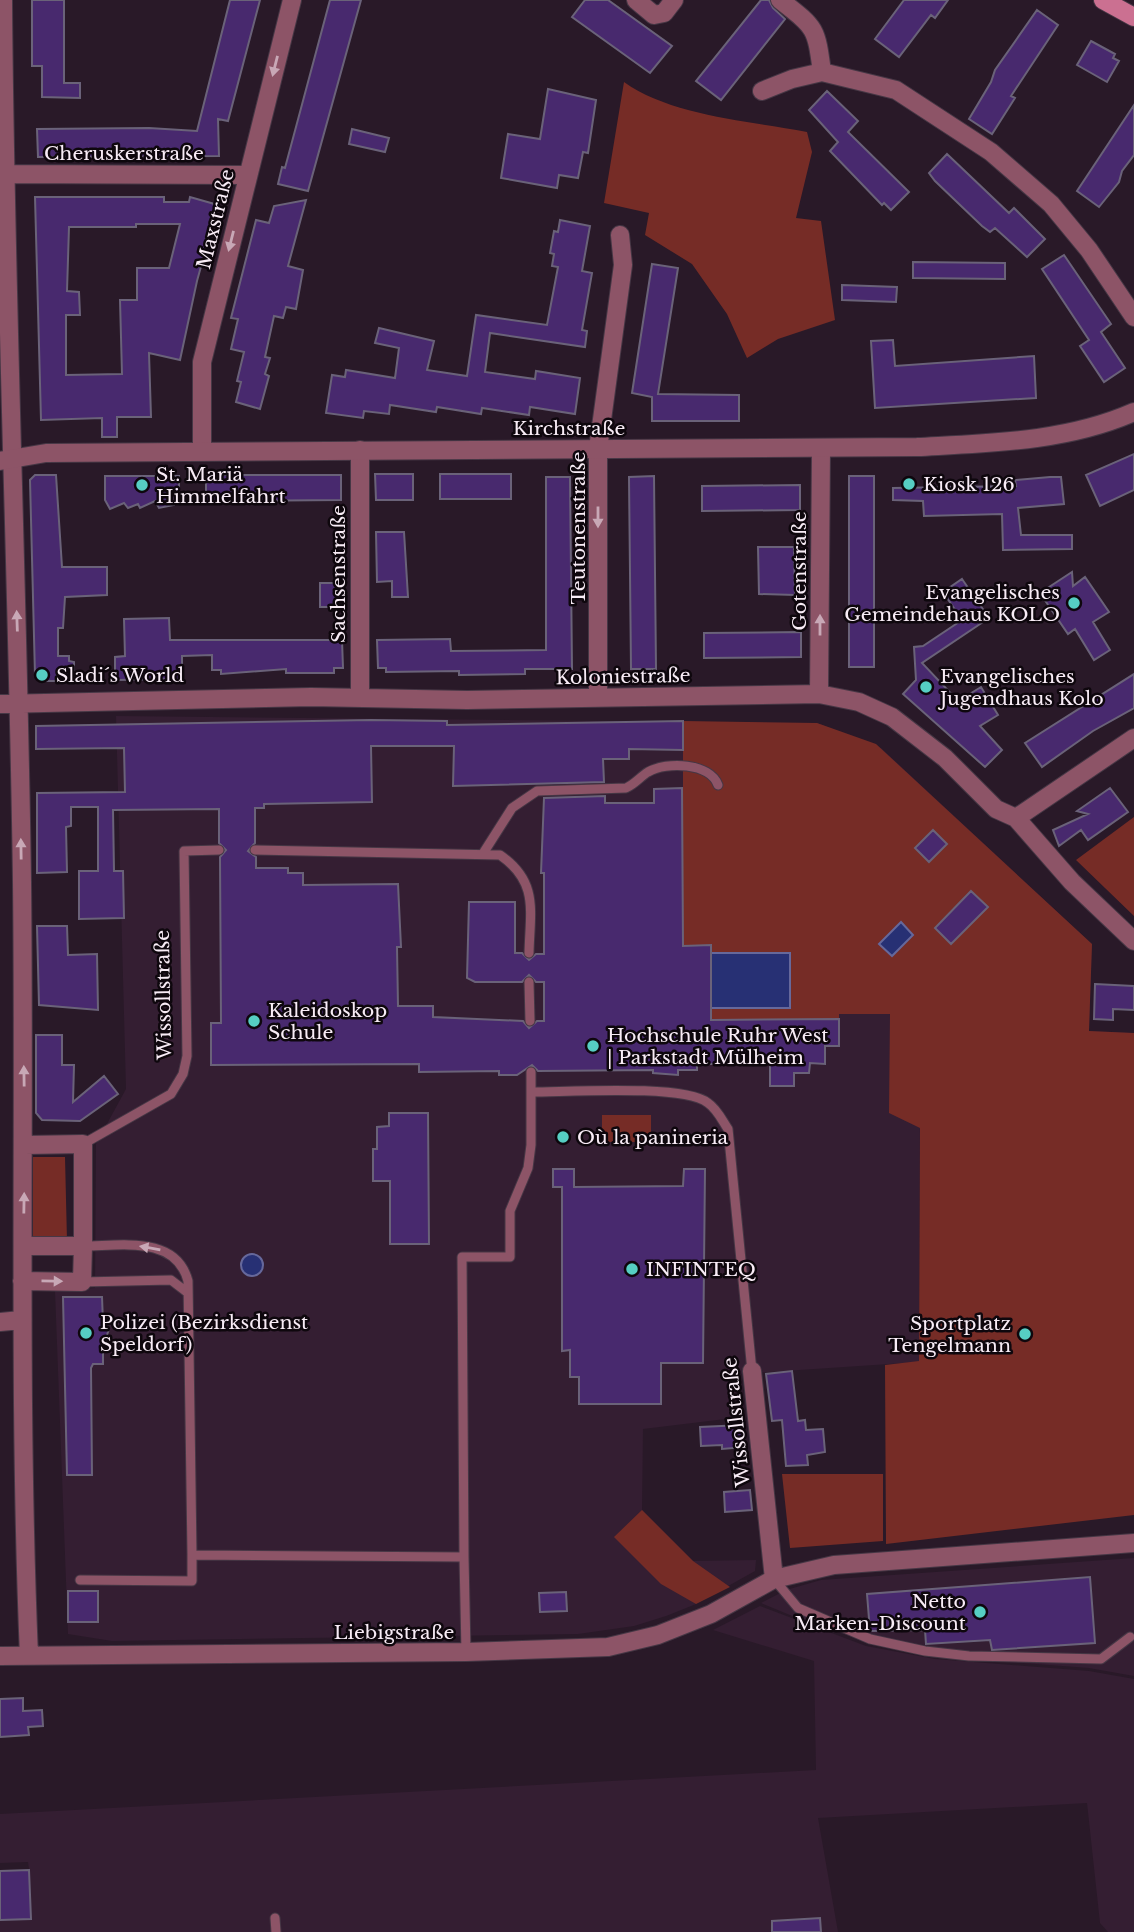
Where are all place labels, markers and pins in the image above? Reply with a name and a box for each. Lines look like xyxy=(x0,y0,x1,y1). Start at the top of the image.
place label: St. Mariä Himmelfahrt xyxy=(156,463,286,508)
place label: Kiosk 126 xyxy=(923,473,1015,496)
marker: Kiosk 126 xyxy=(901,476,917,492)
marker: St. Mariä Himmelfahrt xyxy=(134,477,150,493)
place label: Evangelisches Gemeindehaus KOLO xyxy=(844,581,1060,626)
marker: Evangelisches Gemeindehaus KOLO xyxy=(1066,595,1082,611)
place label: Sladi´s World xyxy=(56,664,184,687)
place label: Evangelisches Jugendhaus Kolo xyxy=(937,665,1104,710)
marker: Sladi´s World xyxy=(34,667,50,683)
marker: Evangelisches Jugendhaus Kolo xyxy=(918,679,934,695)
place label: Kaleidoskop Schule xyxy=(268,999,387,1044)
marker: Kaleidoskop Schule xyxy=(246,1013,262,1029)
place label: Hochschule Ruhr West | Parkstadt Mülheim xyxy=(607,1024,829,1069)
marker: Hochschule Ruhr West | Parkstadt Mülheim xyxy=(585,1038,601,1054)
place label: Où la panineria xyxy=(577,1126,729,1149)
marker: Où la panineria xyxy=(555,1129,571,1145)
place label: INFINTEQ xyxy=(646,1258,756,1281)
marker: INFINTEQ xyxy=(624,1261,640,1277)
place label: Polizei (Bezirksdienst Speldorf) xyxy=(100,1311,309,1356)
place label: Sportplatz Tengelmann xyxy=(888,1312,1011,1357)
marker: Polizei (Bezirksdienst Speldorf) xyxy=(78,1325,94,1341)
marker: Sportplatz Tengelmann xyxy=(1017,1326,1033,1342)
place label: Netto Marken-Discount xyxy=(795,1590,967,1635)
marker: Netto Marken-Discount xyxy=(972,1604,988,1620)

